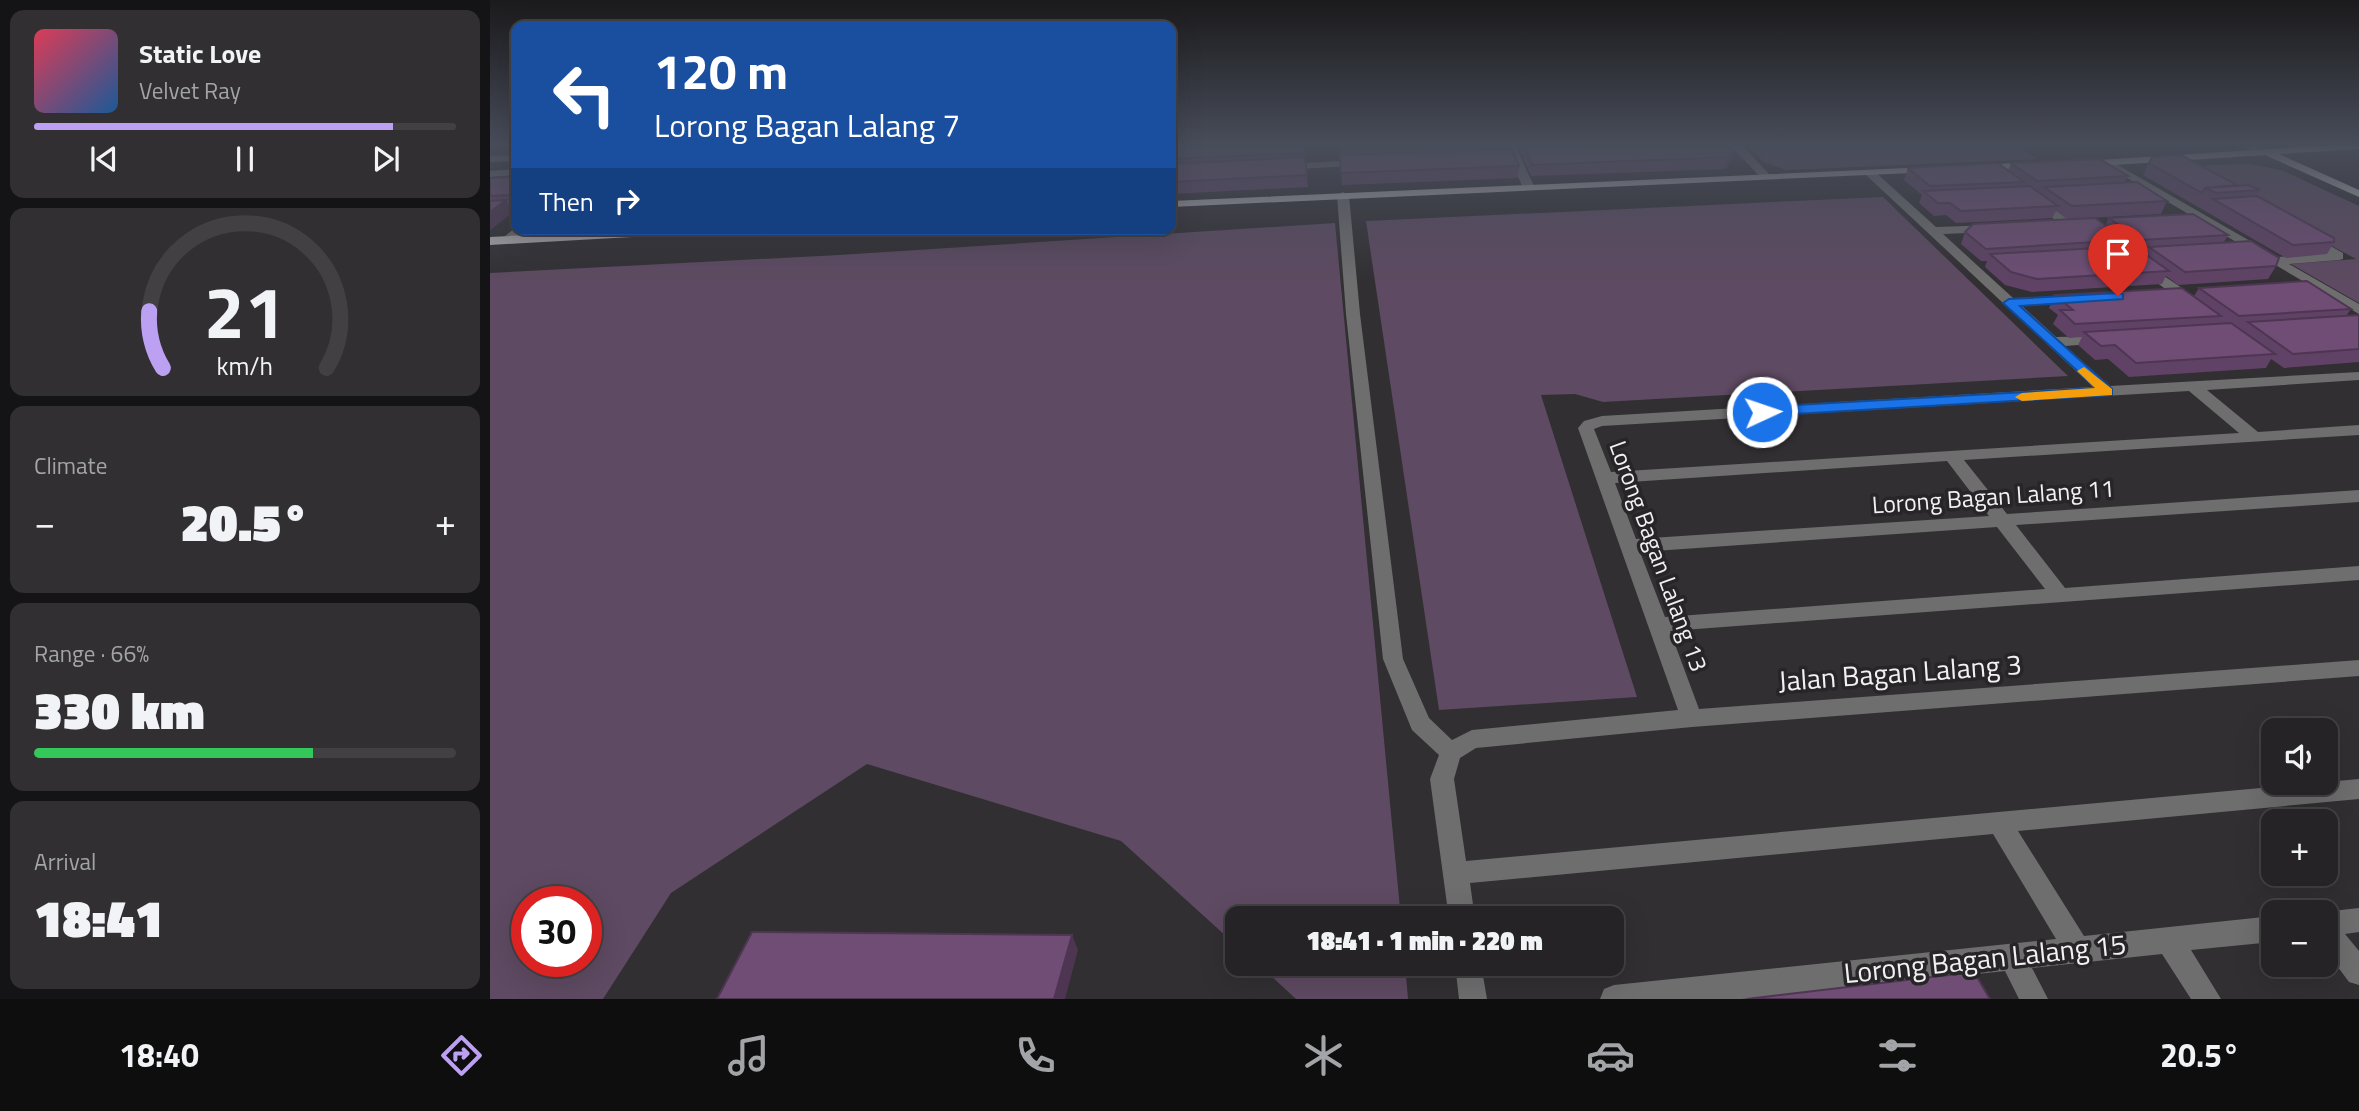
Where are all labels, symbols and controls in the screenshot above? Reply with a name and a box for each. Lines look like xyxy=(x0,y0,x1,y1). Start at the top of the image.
text: 120 m xyxy=(654,33,788,108)
text: Static Love xyxy=(139,34,261,73)
icon: left xyxy=(539,49,630,140)
text: Velvet Ray xyxy=(139,73,241,108)
text: Lorong Bagan Lalang 7 xyxy=(654,101,960,149)
icon: previous xyxy=(85,140,123,178)
icon: pause xyxy=(226,140,264,178)
icon: next xyxy=(367,140,405,178)
text: Then xyxy=(539,182,594,221)
icon: right xyxy=(608,182,646,220)
pin xyxy=(2088,224,2148,296)
icon: arrive xyxy=(2099,235,2137,273)
text: 21 xyxy=(204,256,286,366)
text: km/h xyxy=(217,346,273,384)
position arrow xyxy=(1725,375,1799,449)
street label: Lorong Bagan Lalang 13 xyxy=(1601,436,1717,676)
text: Climate xyxy=(34,448,107,483)
street label: Lorong Bagan Lalang 11 xyxy=(1870,470,2116,522)
text: 20.5° xyxy=(180,482,310,561)
text: − xyxy=(34,493,55,551)
text: + xyxy=(435,493,456,551)
text: Range · 66% xyxy=(34,636,149,671)
street label: Jalan Bagan Lalang 3 xyxy=(1777,642,2023,702)
text: 330 km xyxy=(34,670,205,749)
map controls xyxy=(2261,718,2338,977)
button: sound xyxy=(2261,718,2338,795)
button: + xyxy=(2261,809,2338,886)
text: Arrival xyxy=(34,844,96,879)
text: 18:41 xyxy=(34,878,163,957)
speed limit sign: 30 xyxy=(511,886,602,977)
button: − xyxy=(2261,900,2338,977)
text: 18:41 · 1 min · 220 m xyxy=(1306,921,1543,960)
street label: Lorong Bagan Lalang 15 xyxy=(1842,922,2128,994)
text: 18:40 xyxy=(119,1031,199,1079)
icon: directions xyxy=(437,1031,486,1080)
icon: music xyxy=(724,1031,773,1080)
icon: phone xyxy=(1011,1031,1060,1080)
icon: climate xyxy=(1299,1031,1348,1080)
icon: car xyxy=(1586,1031,1635,1080)
icon: filters xyxy=(1873,1031,1922,1080)
text: 20.5° xyxy=(2160,1031,2240,1079)

